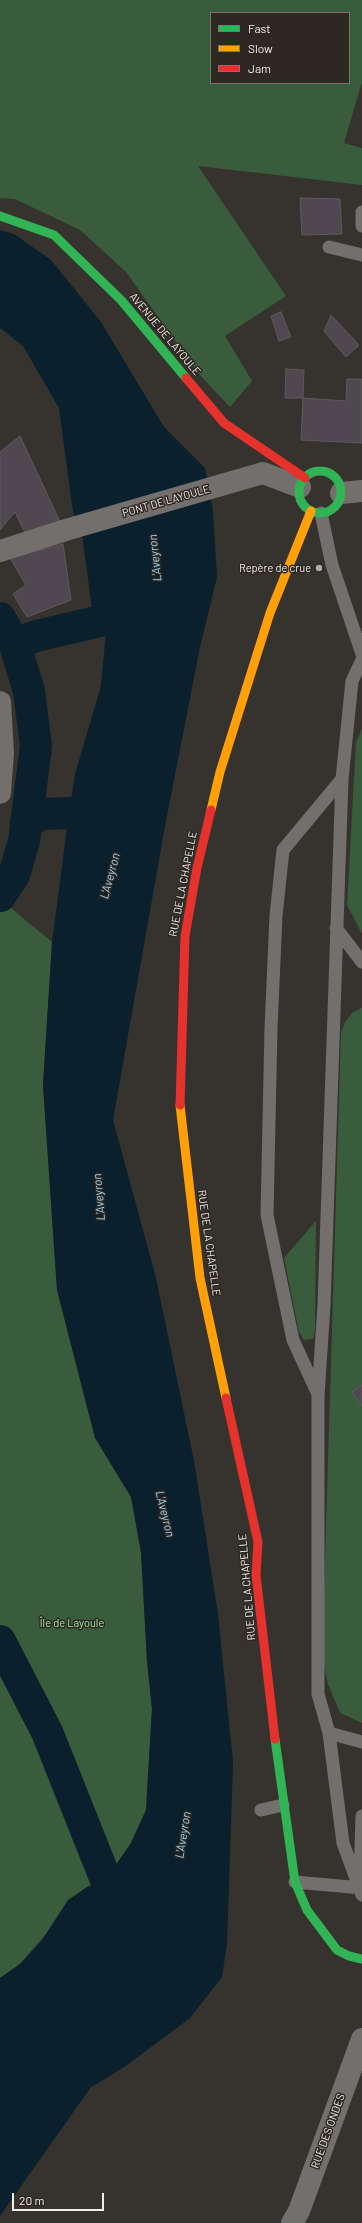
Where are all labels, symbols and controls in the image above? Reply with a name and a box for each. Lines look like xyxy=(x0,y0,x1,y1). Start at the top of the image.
legend xyxy=(210,12,350,84)
text: Fast xyxy=(248,21,271,35)
text: Slow xyxy=(248,41,273,55)
text: Jam xyxy=(248,61,271,75)
street label: AVENUE DE LAYOULE xyxy=(127,290,203,378)
street label: PONT DE LAYOULE xyxy=(121,482,211,520)
water label: L'Aveyron xyxy=(145,534,165,582)
place label: Repère de crue xyxy=(239,561,311,575)
marker: Repère de crue xyxy=(314,563,324,573)
street label: RUE DE LA CHAPELLE xyxy=(166,830,200,938)
water label: L'Aveyron xyxy=(97,851,123,901)
water label: L'Aveyron xyxy=(90,1173,108,1221)
street label: RUE DE LA CHAPELLE xyxy=(195,1189,223,1297)
water label: L'Aveyron xyxy=(152,1489,178,1539)
street label: RUE DE LA CHAPELLE xyxy=(236,1533,258,1641)
park label: Île de Layoule xyxy=(40,1616,104,1630)
water label: L'Aveyron xyxy=(172,1811,194,1859)
street label: RUE DES ONDES xyxy=(308,2092,348,2170)
scale bar xyxy=(14,2185,106,2211)
text: 20 m xyxy=(19,2193,45,2207)

